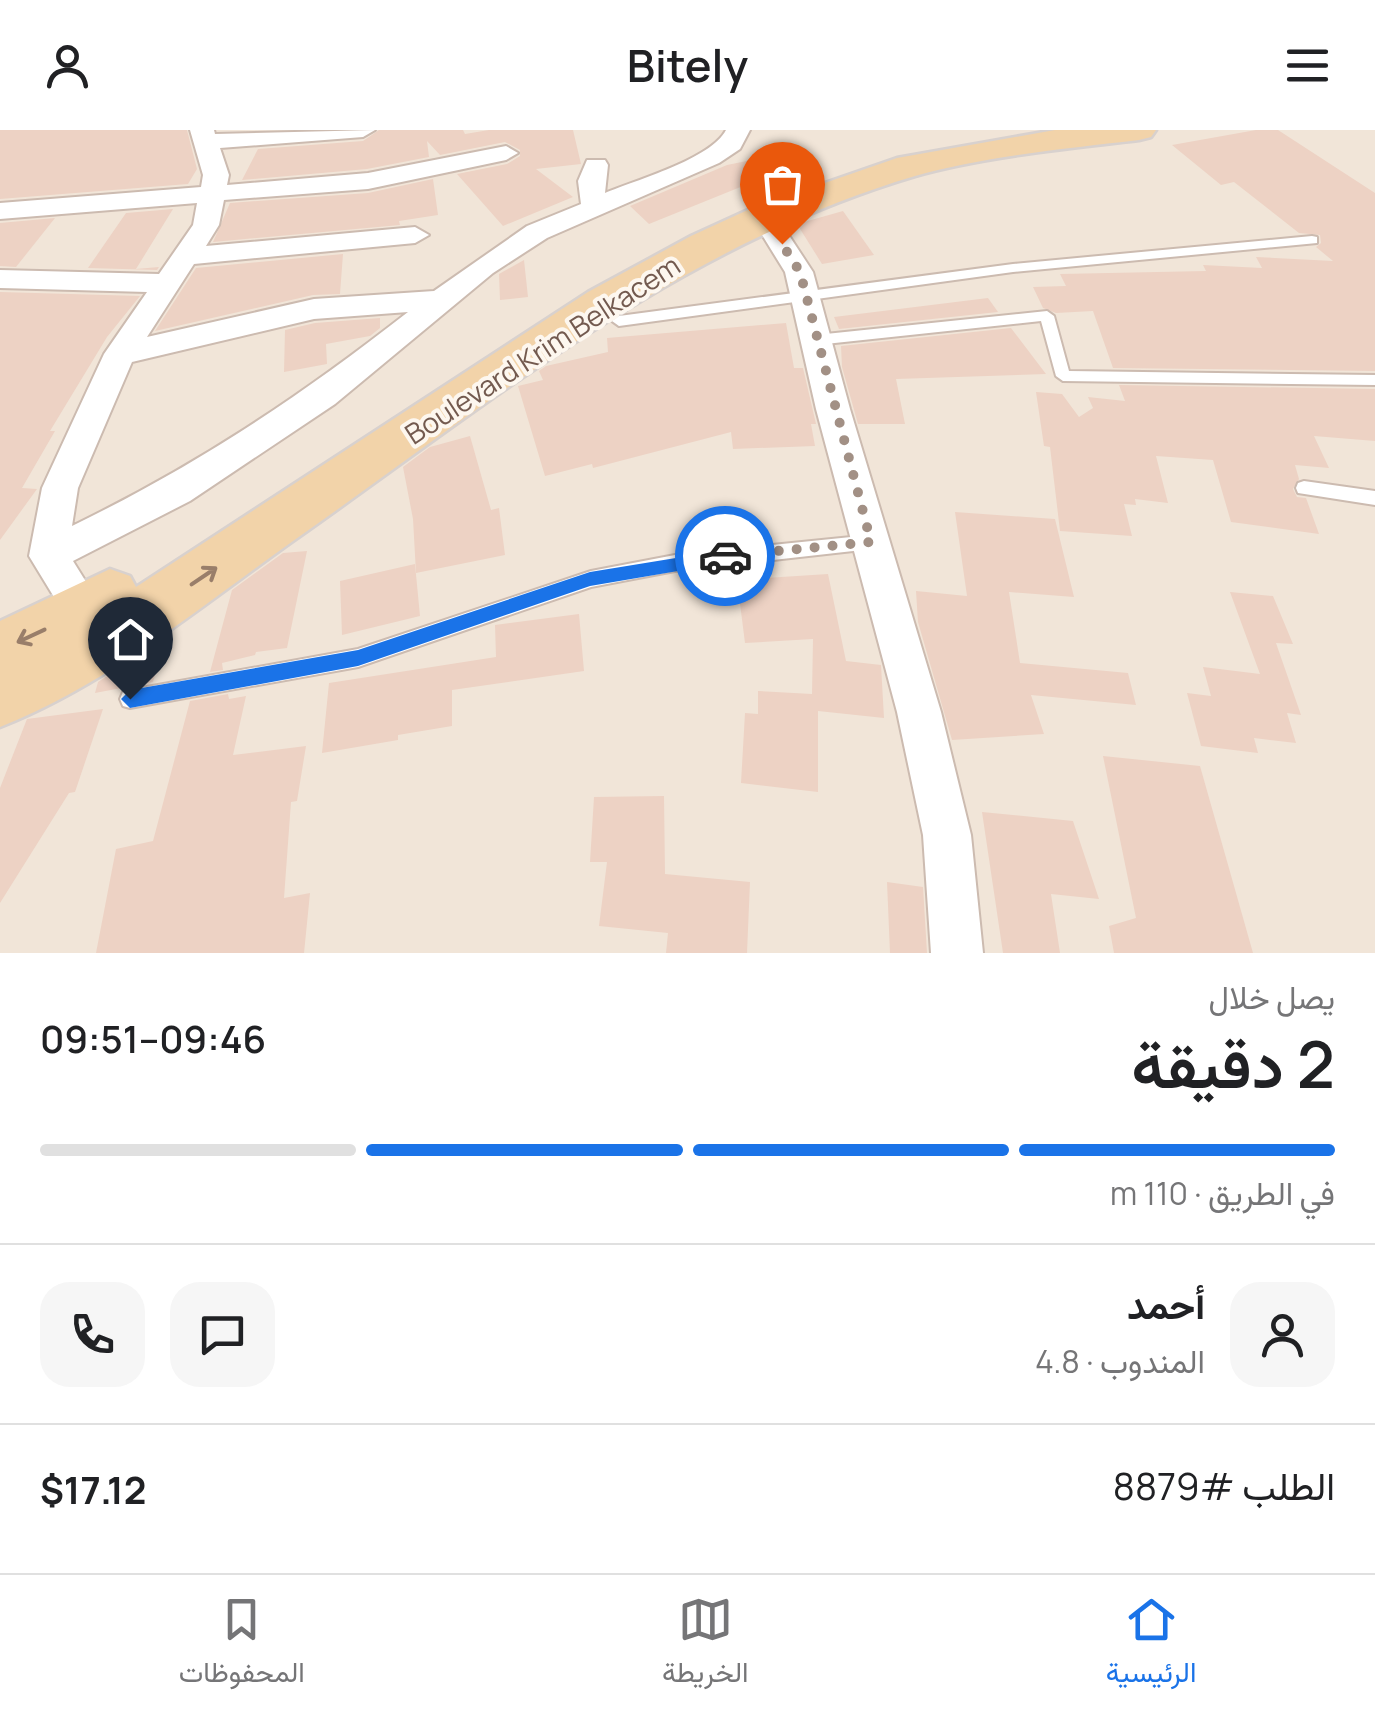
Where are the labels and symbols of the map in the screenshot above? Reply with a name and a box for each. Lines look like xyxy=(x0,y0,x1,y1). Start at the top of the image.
pin xyxy=(740,142,825,245)
street label: Boulevard Krim Belkacem xyxy=(397,246,687,452)
courier xyxy=(675,506,775,606)
one-way arrow xyxy=(190,566,218,587)
pin xyxy=(88,597,173,700)
one-way arrow xyxy=(17,627,47,646)

